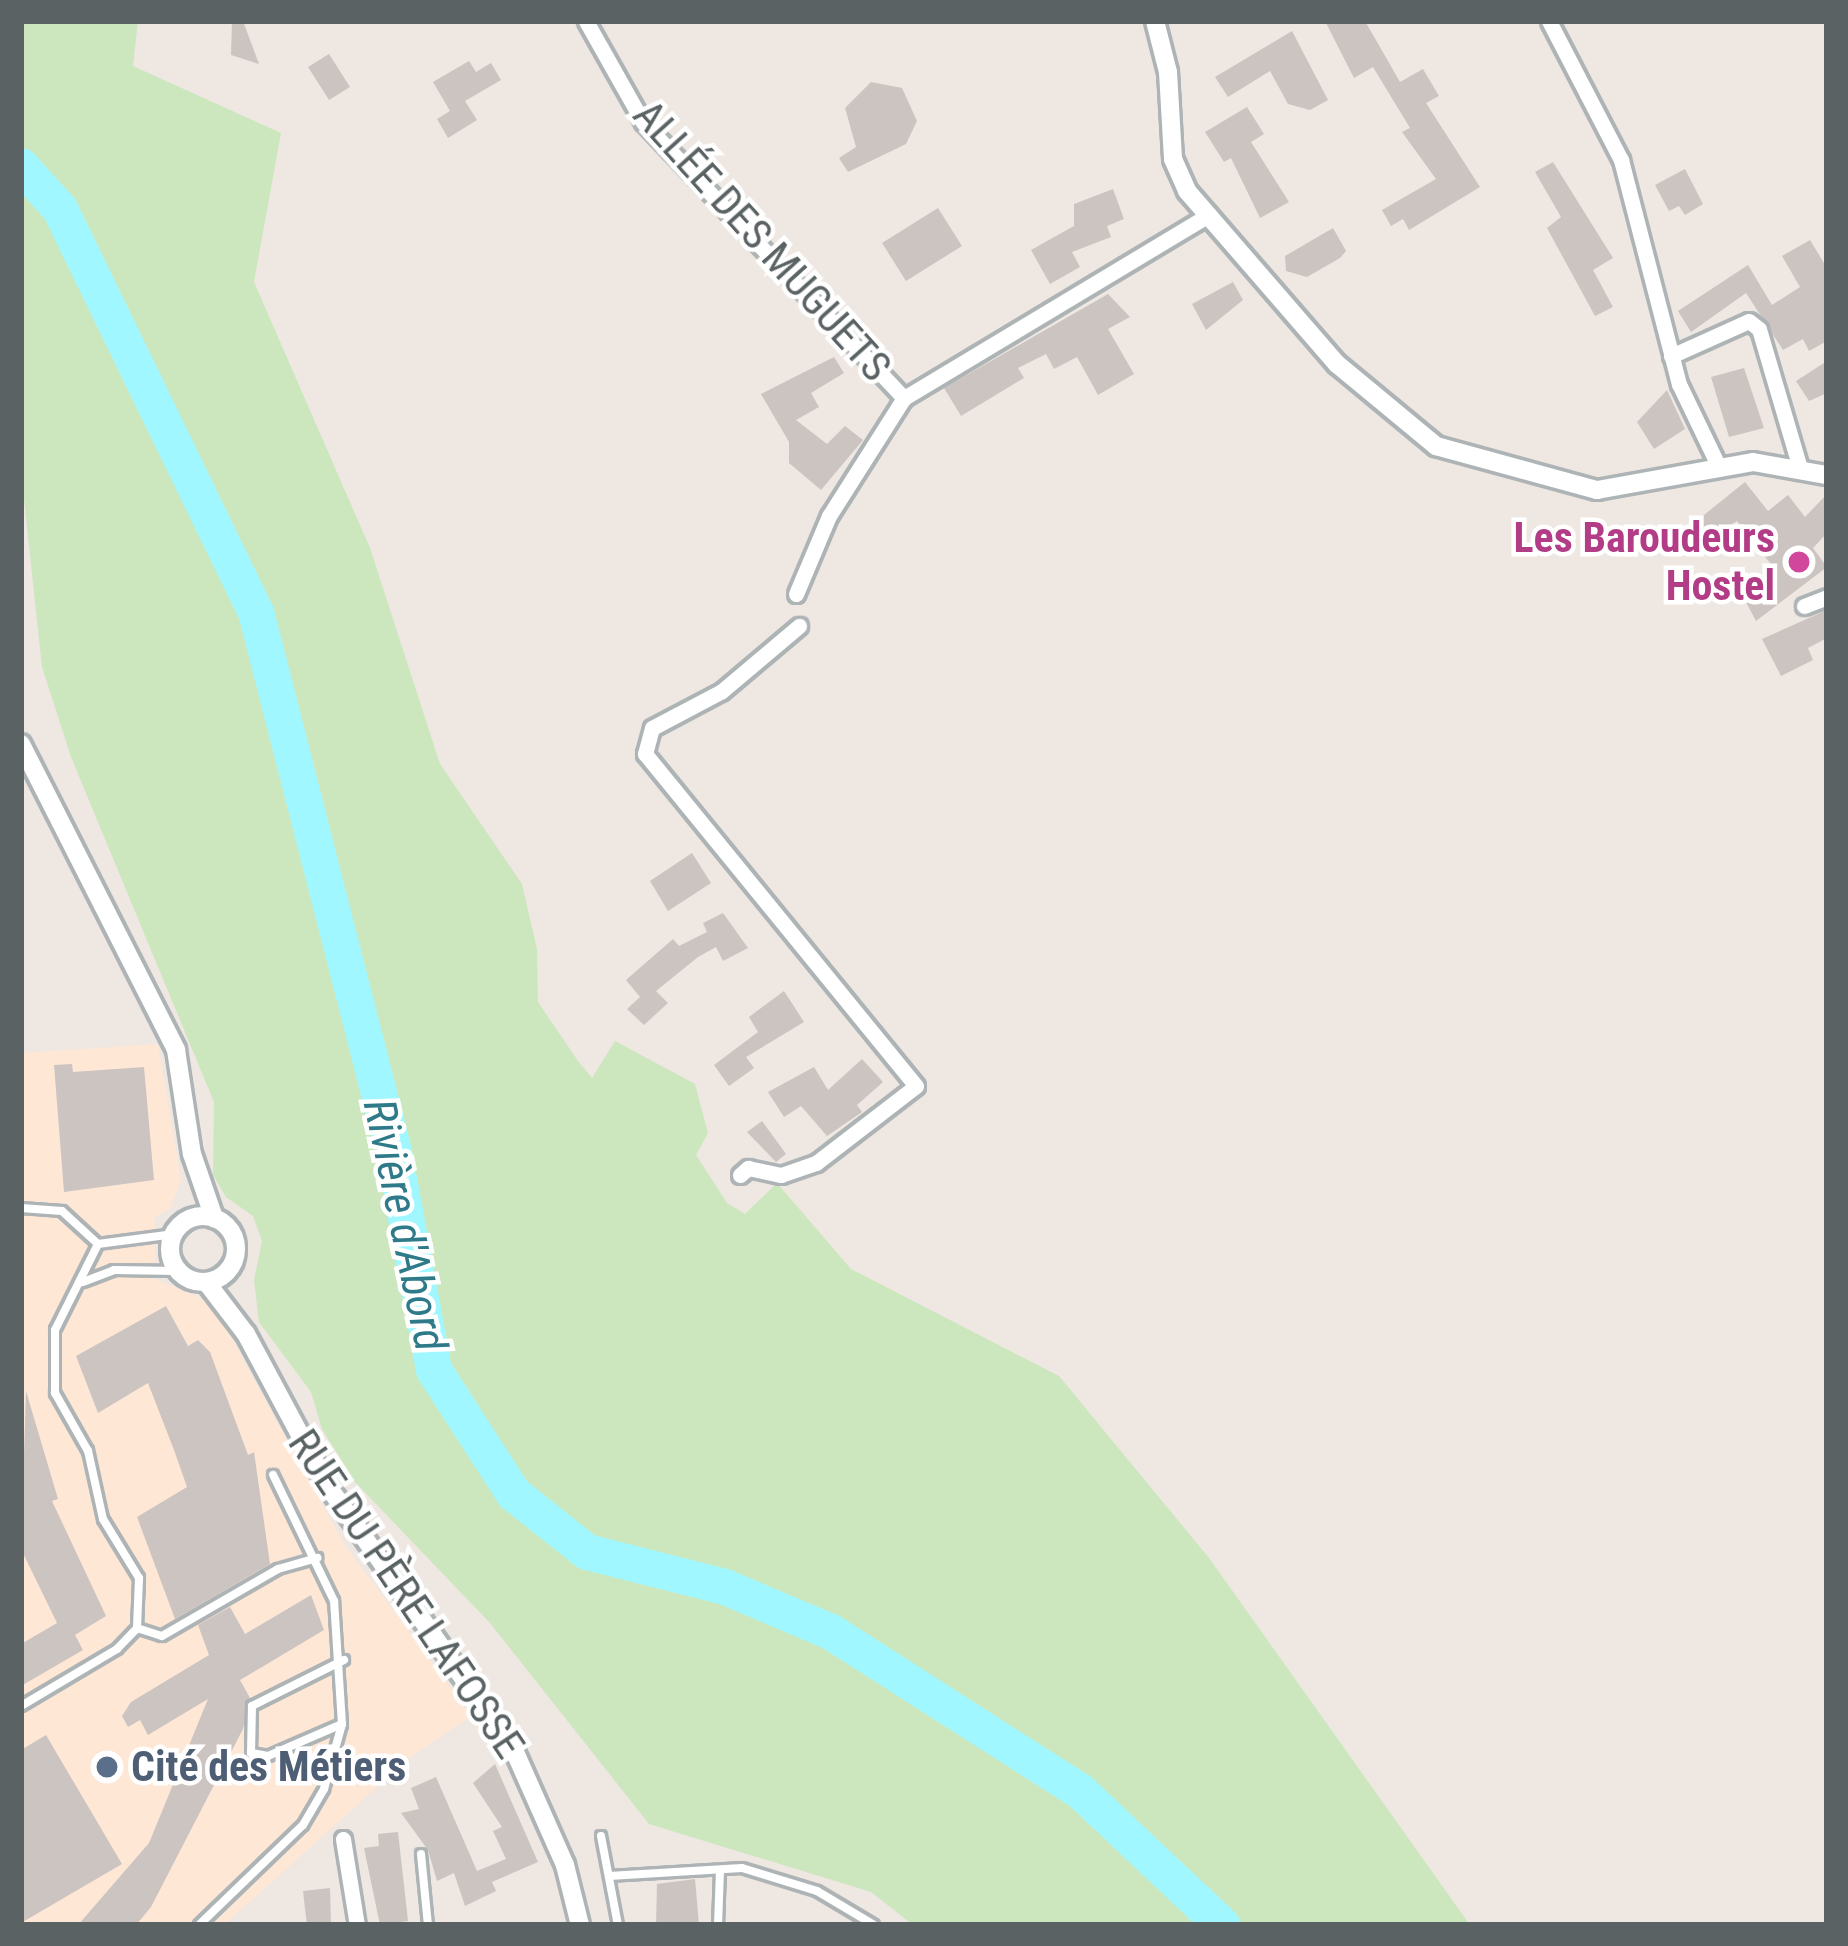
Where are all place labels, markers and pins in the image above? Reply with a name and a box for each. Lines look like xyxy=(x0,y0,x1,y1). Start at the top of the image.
place label: Les Baroudeurs Hostel xyxy=(1513,513,1775,612)
marker: Les Baroudeurs Hostel xyxy=(1786,549,1812,575)
place label: Cité des Métiers xyxy=(131,1742,406,1792)
marker: Cité des Métiers xyxy=(94,1754,120,1780)

